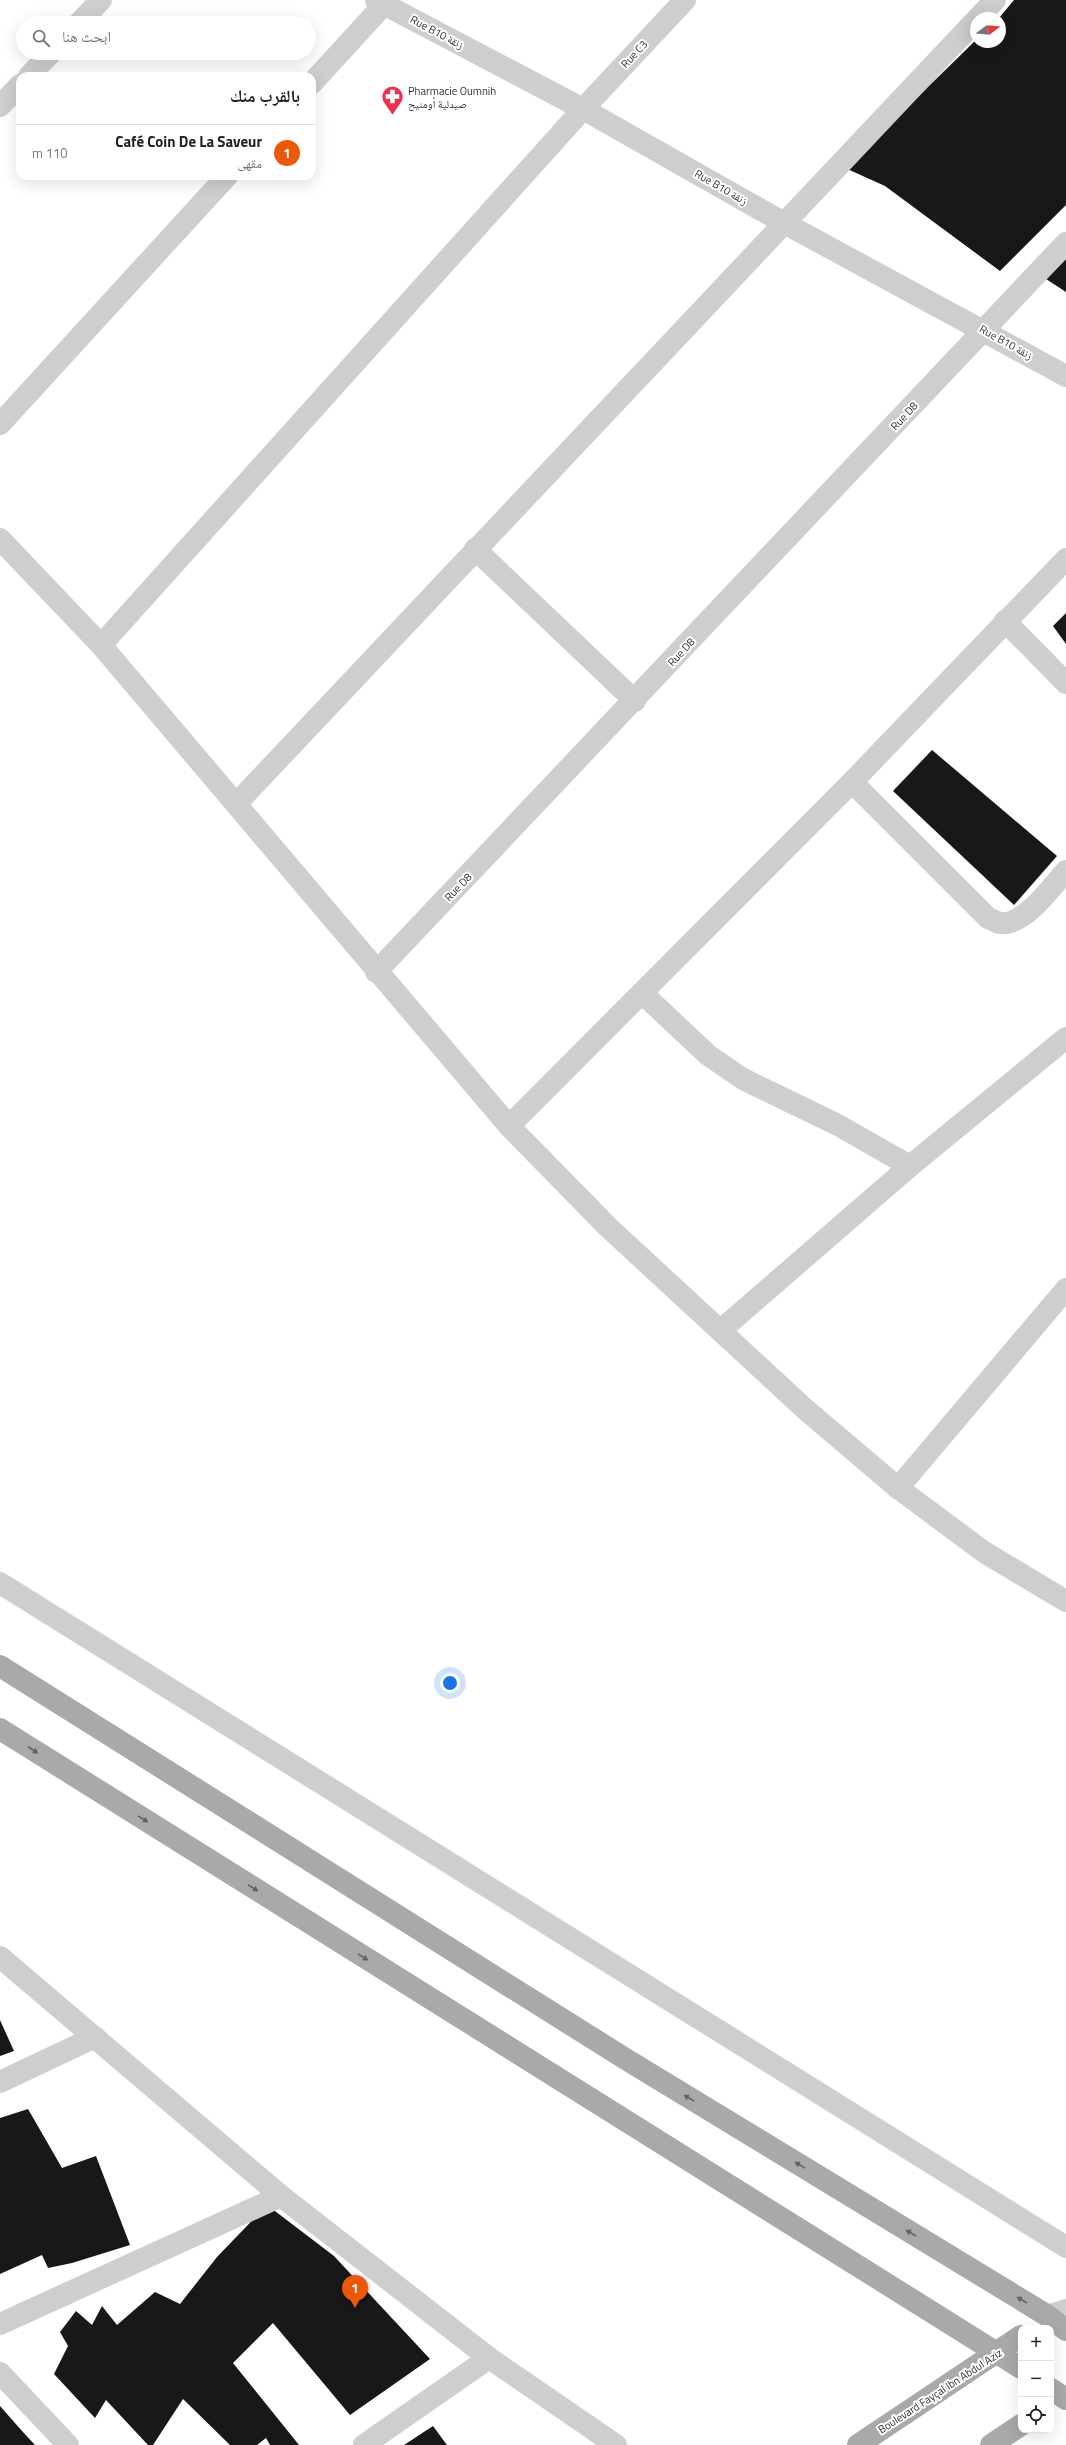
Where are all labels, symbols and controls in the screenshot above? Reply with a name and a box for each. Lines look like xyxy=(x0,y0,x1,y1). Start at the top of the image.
street label: Rue B10 زنقة xyxy=(407,11,467,53)
north arrow xyxy=(970,12,1006,48)
search box xyxy=(16,16,316,60)
text: ابحث هنا xyxy=(62,25,111,48)
icon: search xyxy=(30,27,52,49)
street label: Rue C3 xyxy=(617,37,651,71)
text: بالقرب منك xyxy=(230,83,300,109)
place label: Pharmacie Oumnih صيدلية أومنيح xyxy=(408,83,496,112)
pharmacy icon: Pharmacie Oumnih صيدلية أومنيح xyxy=(380,84,406,117)
text: Café Coin De La Saveur xyxy=(115,130,262,153)
text: 110 m xyxy=(32,143,68,163)
text: 1 xyxy=(283,143,291,163)
text: مقهى xyxy=(237,153,262,173)
street label: Rue B10 زنقة xyxy=(692,165,750,209)
street label: Rue B10 زنقة xyxy=(977,321,1035,363)
street label: Rue D8 xyxy=(887,398,921,434)
street label: Rue D8 xyxy=(664,634,698,670)
street label: Rue D8 xyxy=(440,869,476,905)
your location xyxy=(440,1673,460,1693)
one-way arrow xyxy=(27,1746,39,1753)
one-way arrow xyxy=(138,1815,148,1823)
one-way arrow xyxy=(248,1884,258,1892)
one-way arrow xyxy=(357,1953,369,1960)
one-way arrow xyxy=(683,2094,695,2101)
one-way arrow xyxy=(794,2162,806,2169)
one-way arrow xyxy=(905,2229,917,2236)
pin: 1 xyxy=(342,2275,368,2308)
one-way arrow xyxy=(1016,2297,1028,2304)
map controls xyxy=(1018,2325,1054,2433)
button: + xyxy=(1018,2325,1054,2361)
street label: Boulevard Fayçal Ibn Abdul Aziz xyxy=(875,2345,1005,2437)
button: − xyxy=(1018,2361,1054,2397)
button: locate xyxy=(1018,2397,1054,2433)

